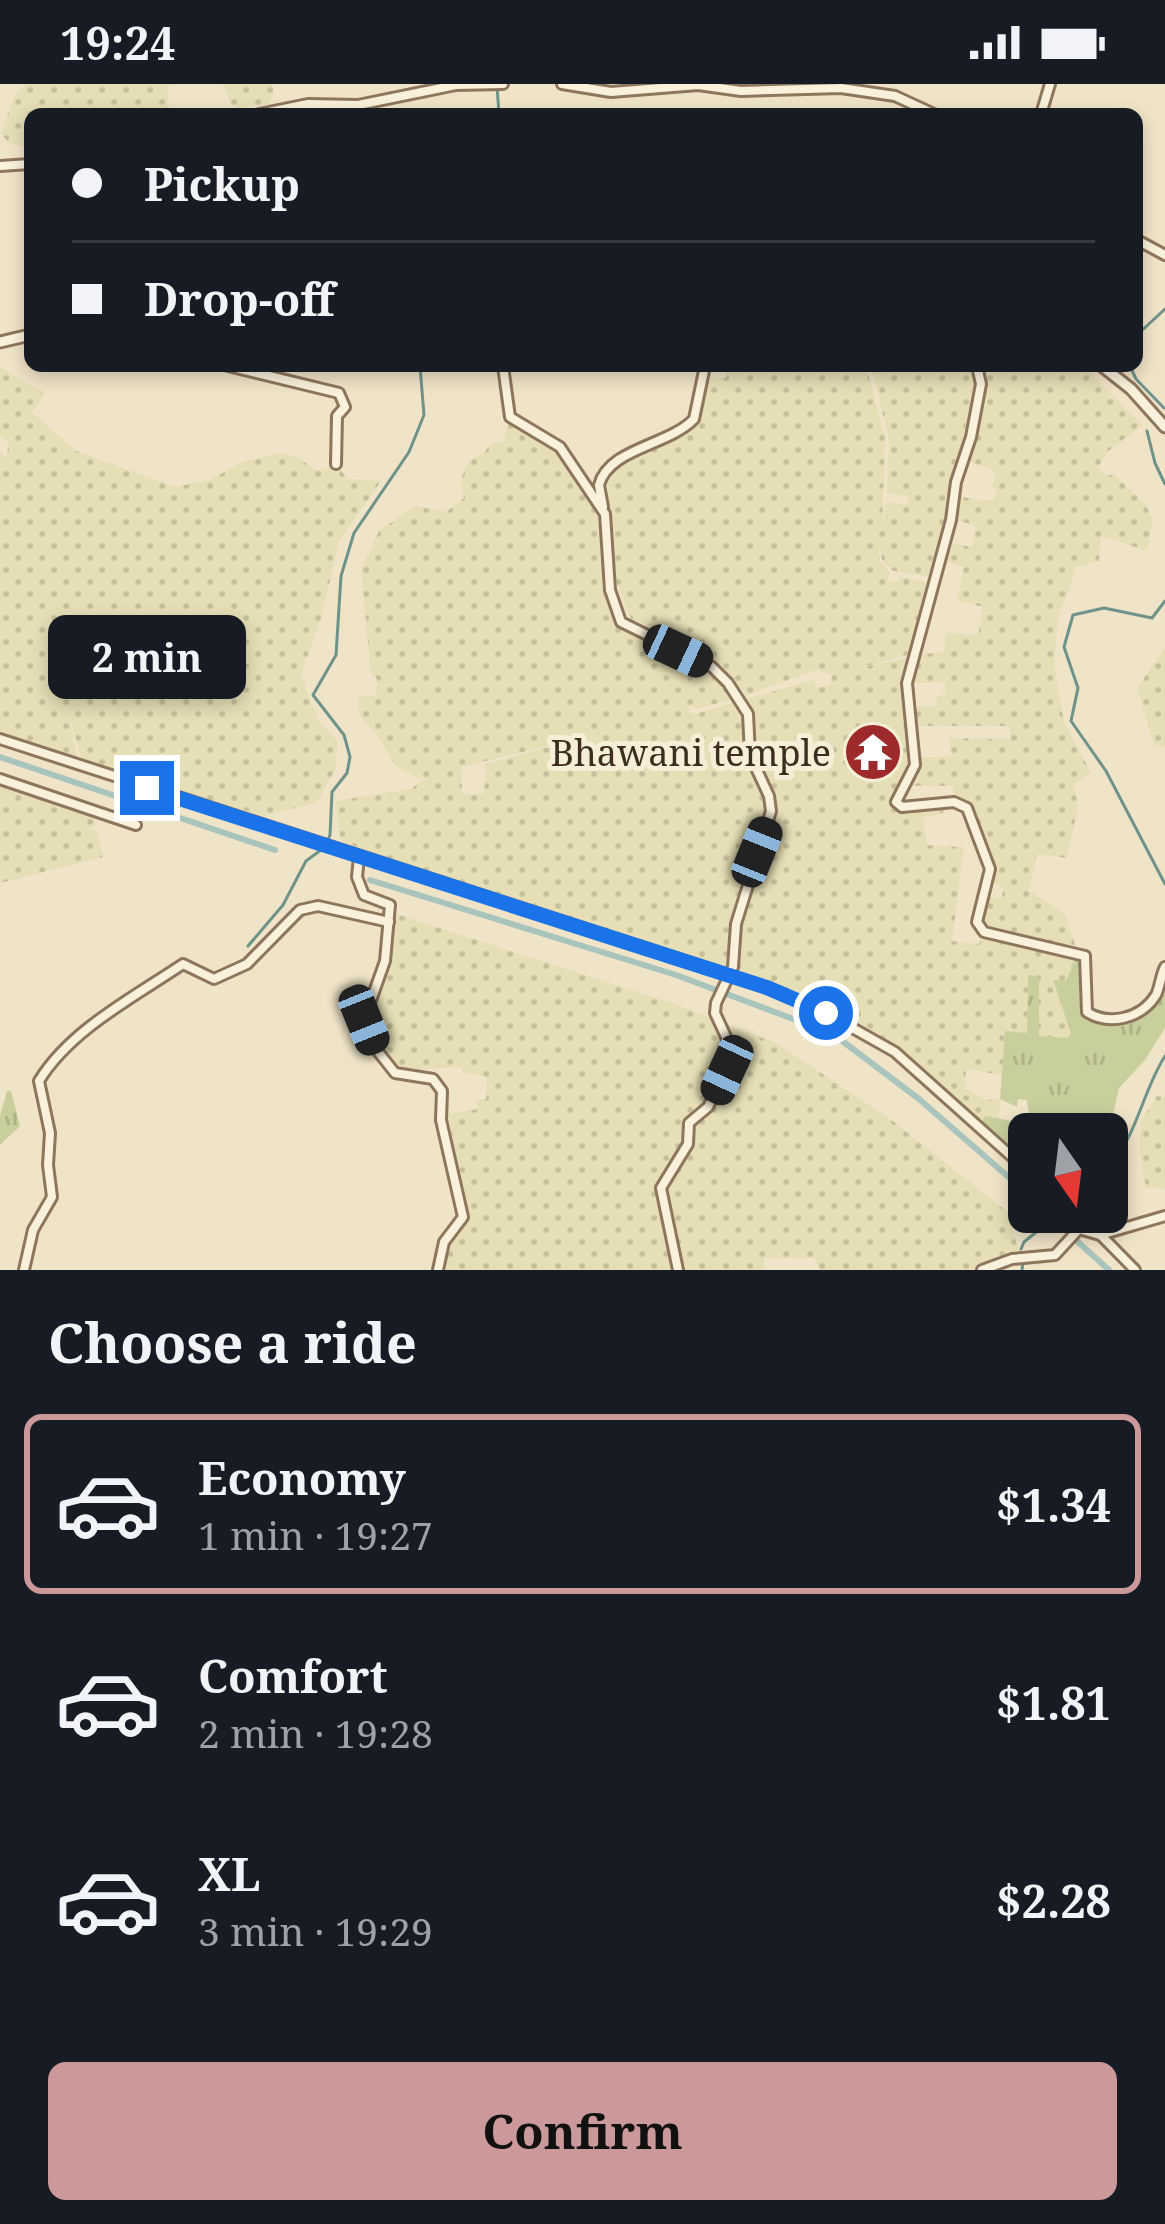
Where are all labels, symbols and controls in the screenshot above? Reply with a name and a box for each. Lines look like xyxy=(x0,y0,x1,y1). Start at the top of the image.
text: 19:24 xyxy=(60,12,175,73)
text: Pickup xyxy=(144,153,300,214)
text: Drop-off xyxy=(144,268,335,329)
callout: 2 min xyxy=(48,614,246,698)
car xyxy=(638,619,718,683)
text: 2 min xyxy=(92,630,202,683)
temple icon: Bhawani temple xyxy=(842,721,904,783)
place label: Bhawani temple xyxy=(550,728,831,777)
route end xyxy=(120,761,174,815)
car xyxy=(727,812,787,892)
car xyxy=(334,980,394,1060)
route start xyxy=(799,986,853,1040)
car xyxy=(695,1030,759,1110)
north arrow xyxy=(1008,1113,1128,1233)
map controls xyxy=(1008,1113,1128,1233)
text: Choose a ride xyxy=(48,1305,417,1379)
text: Economy xyxy=(198,1447,406,1508)
icon: car xyxy=(54,1450,162,1558)
text: $1.34 xyxy=(996,1474,1111,1535)
text: 1 min · 19:27 xyxy=(198,1508,433,1561)
text: Comfort xyxy=(198,1645,388,1706)
icon: car xyxy=(54,1648,162,1756)
text: $1.81 xyxy=(996,1672,1111,1733)
text: 2 min · 19:28 xyxy=(198,1706,433,1759)
text: XL xyxy=(198,1843,260,1904)
icon: car xyxy=(54,1846,162,1954)
text: $2.28 xyxy=(996,1870,1111,1931)
text: 3 min · 19:29 xyxy=(198,1904,433,1957)
button: Confirm xyxy=(48,2062,1117,2200)

